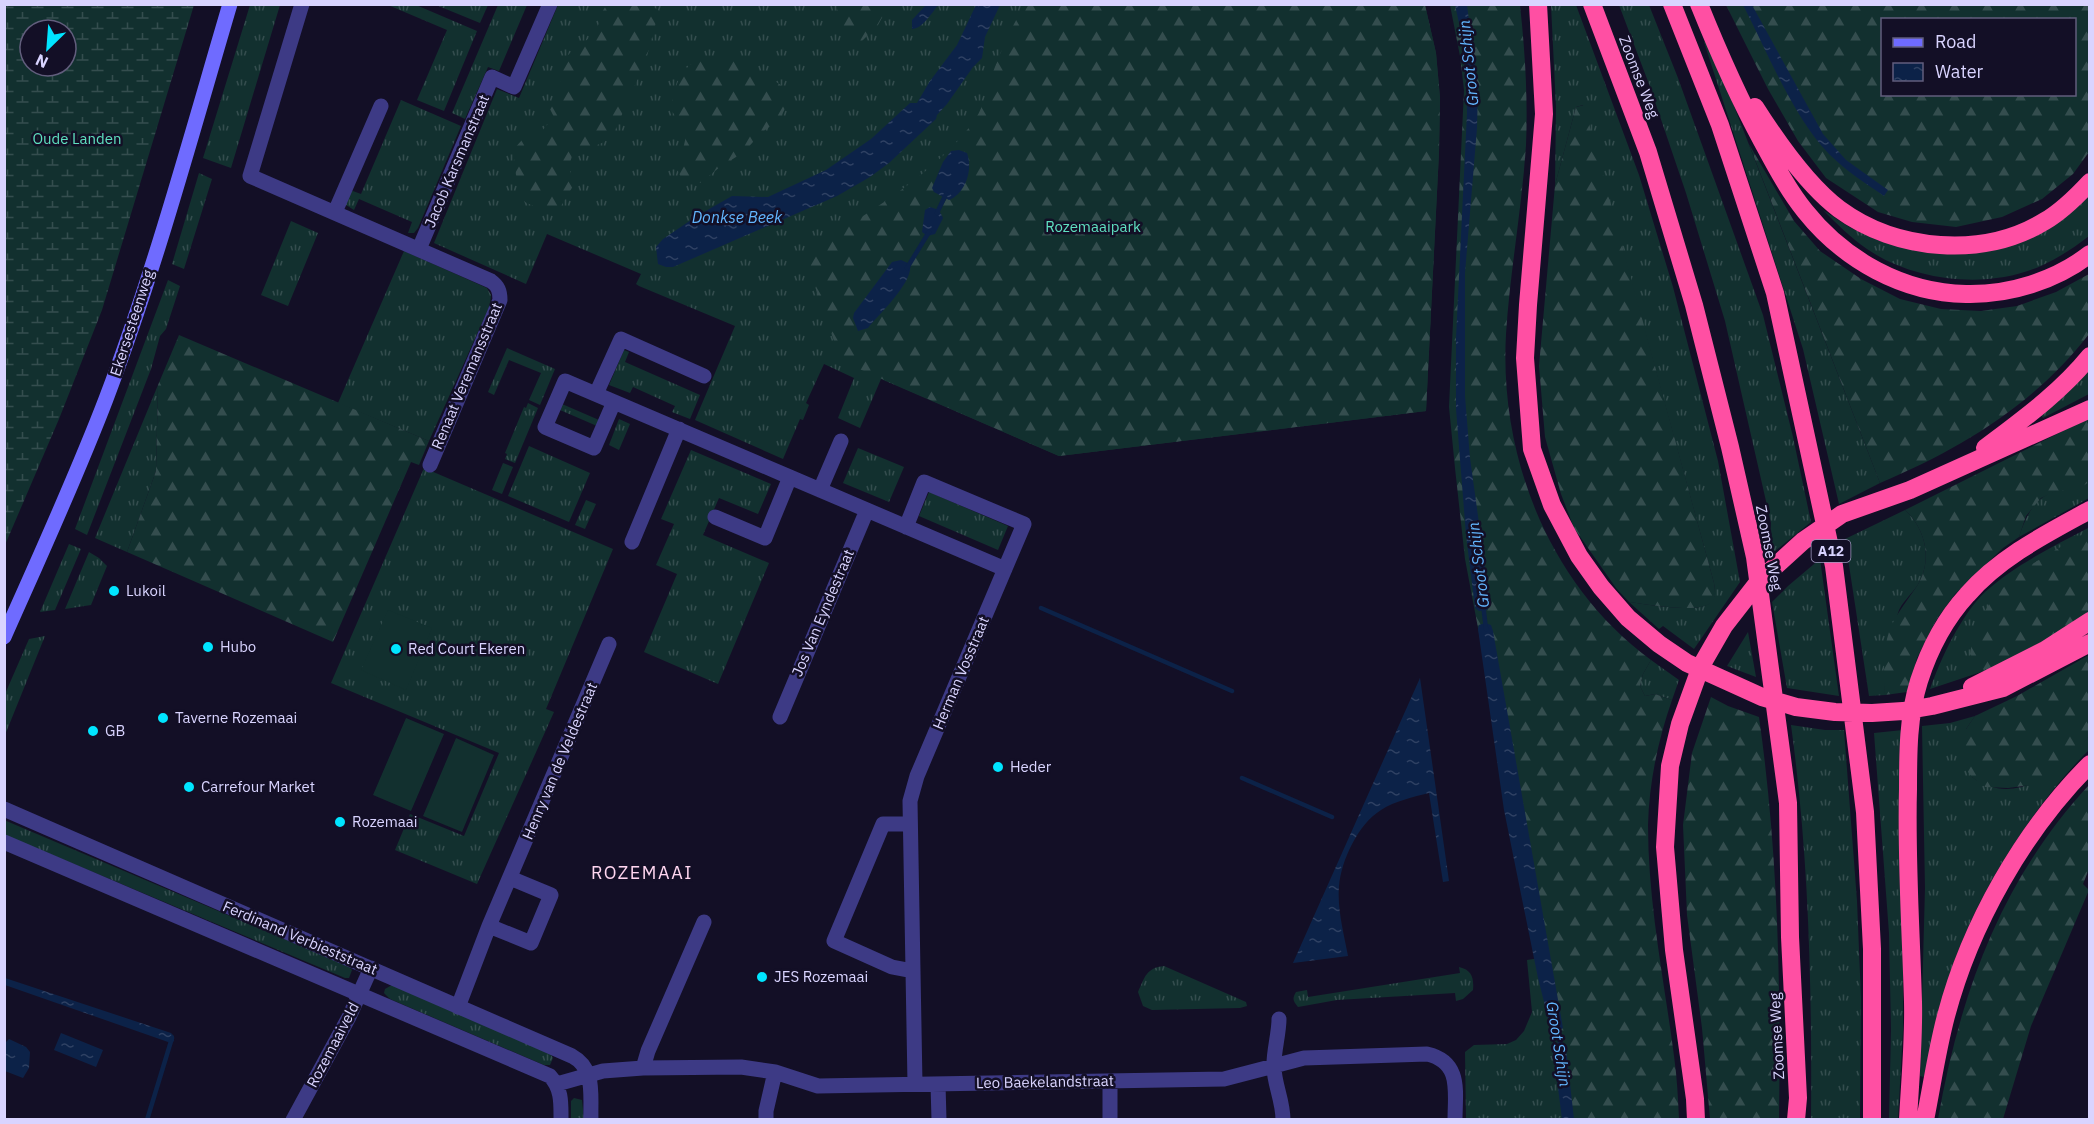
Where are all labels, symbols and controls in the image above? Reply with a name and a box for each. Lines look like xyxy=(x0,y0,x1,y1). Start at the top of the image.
north arrow xyxy=(18,18,78,78)
legend xyxy=(1881,18,2076,96)
water label: Groot Schijn xyxy=(1454,19,1482,107)
text: Road xyxy=(1935,30,1976,53)
street label: Zoomse Weg xyxy=(1615,33,1664,121)
text: N xyxy=(32,50,51,73)
text: Water xyxy=(1935,60,1984,83)
street label: Jacob Karsmanstraat xyxy=(420,91,493,230)
park label: Oude Landen xyxy=(32,129,122,148)
water label: Donkse Beek xyxy=(692,207,783,227)
park label: Rozemaaipark xyxy=(1045,217,1141,236)
street label: Ekersesteenweg xyxy=(105,267,158,378)
street label: Renaat Veremansstraat xyxy=(427,300,506,452)
street label: Zoomse Weg xyxy=(1752,503,1787,592)
water label: Groot Schijn xyxy=(1463,521,1493,609)
road number: A12 xyxy=(1812,540,1850,562)
street label: Jos Van Eyndestraat xyxy=(787,546,858,679)
place label: Lukoil xyxy=(126,581,166,600)
marker: Lukoil xyxy=(107,584,121,598)
street label: Herman Vosstraat xyxy=(928,613,993,732)
place label: Hubo xyxy=(220,637,256,656)
place label: Red Court Ekeren xyxy=(408,639,525,658)
marker: Hubo xyxy=(201,640,215,654)
marker: Red Court Ekeren xyxy=(389,642,403,656)
street label: Henry van de Veldestraat xyxy=(518,679,601,842)
place label: Taverne Rozemaai xyxy=(175,708,297,727)
marker: Taverne Rozemaai xyxy=(156,711,170,725)
place label: GB xyxy=(105,721,125,740)
marker: GB xyxy=(86,724,100,738)
place label: Heder xyxy=(1010,757,1052,776)
marker: Heder xyxy=(991,760,1005,774)
place label: Carrefour Market xyxy=(201,777,315,796)
marker: Carrefour Market xyxy=(182,780,196,794)
place label: Rozemaai xyxy=(352,812,418,831)
marker: Rozemaai xyxy=(333,815,347,829)
district label: ROZEMAAI xyxy=(591,861,693,884)
street label: Ferdinand Verbieststraat xyxy=(220,896,380,979)
place label: JES Rozemaai xyxy=(774,967,868,986)
marker: JES Rozemaai xyxy=(755,970,769,984)
street label: Zoomse Weg xyxy=(1765,992,1788,1080)
street label: Rozemaaiveld xyxy=(302,999,363,1091)
water label: Groot Schijn xyxy=(1542,1000,1576,1088)
street label: Leo Baekelandstraat xyxy=(976,1071,1114,1092)

